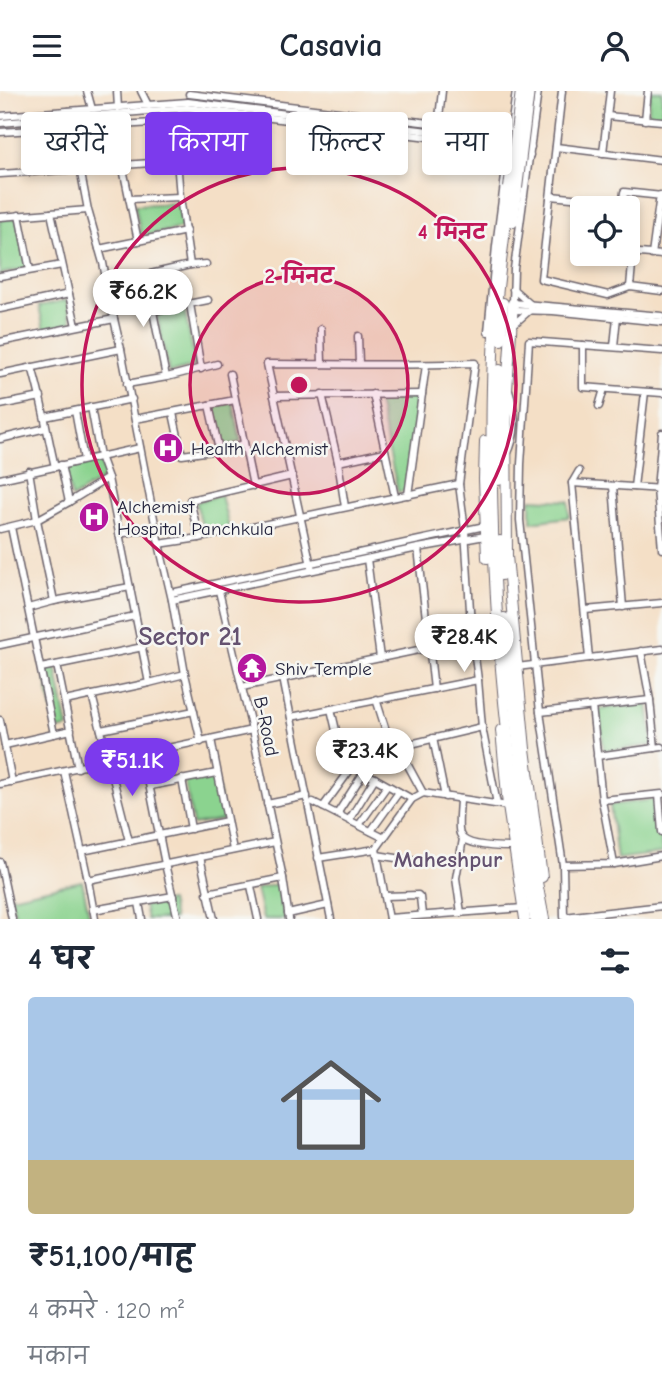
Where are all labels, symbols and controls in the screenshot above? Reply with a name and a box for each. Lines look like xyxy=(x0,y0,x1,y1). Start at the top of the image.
icon: menu xyxy=(28,27,66,65)
text: Casavia xyxy=(280,27,382,64)
icon: person xyxy=(596,27,634,65)
chip: खरीदें xyxy=(21,112,131,175)
chip: किराया xyxy=(145,112,272,175)
chip: फ़िल्टर xyxy=(286,112,408,175)
chip: नया xyxy=(422,112,512,175)
map controls xyxy=(570,196,640,266)
button: locate xyxy=(570,196,640,266)
text: 4 मिनट xyxy=(418,216,488,244)
text: 2 मिनट xyxy=(265,260,336,288)
pin: ₹66.2K xyxy=(86,269,200,329)
text: ₹66.2K xyxy=(109,278,177,305)
centre of rings xyxy=(287,373,311,397)
hospital icon: Health Alchemist xyxy=(151,431,185,465)
place label: Health Alchemist xyxy=(191,438,328,460)
place label: Alchemist Hospital, Panchkula xyxy=(117,496,274,540)
hospital icon: Alchemist Hospital, Panchkula xyxy=(77,500,111,534)
pin: ₹28.4K xyxy=(407,615,521,674)
district label: Sector 21 xyxy=(138,622,242,652)
text: ₹28.4K xyxy=(431,623,497,650)
temple icon: Shiv Temple xyxy=(235,651,269,685)
place label: Shiv Temple xyxy=(275,658,372,680)
street label: B-Road xyxy=(249,694,283,758)
pin: ₹23.4K xyxy=(308,729,422,788)
text: ₹23.4K xyxy=(332,737,398,764)
pin: ₹51.1K xyxy=(75,739,189,798)
text: ₹51.1K xyxy=(100,747,164,774)
district label: Maheshpur xyxy=(394,846,503,873)
text: 4 घर xyxy=(28,942,93,977)
icon: filters xyxy=(596,942,634,980)
icon: home xyxy=(268,1042,394,1168)
text: ₹51,100/माह xyxy=(28,1239,194,1274)
text: 4 कमरे · 120 m² xyxy=(28,1297,184,1324)
text: मकान xyxy=(28,1343,89,1370)

